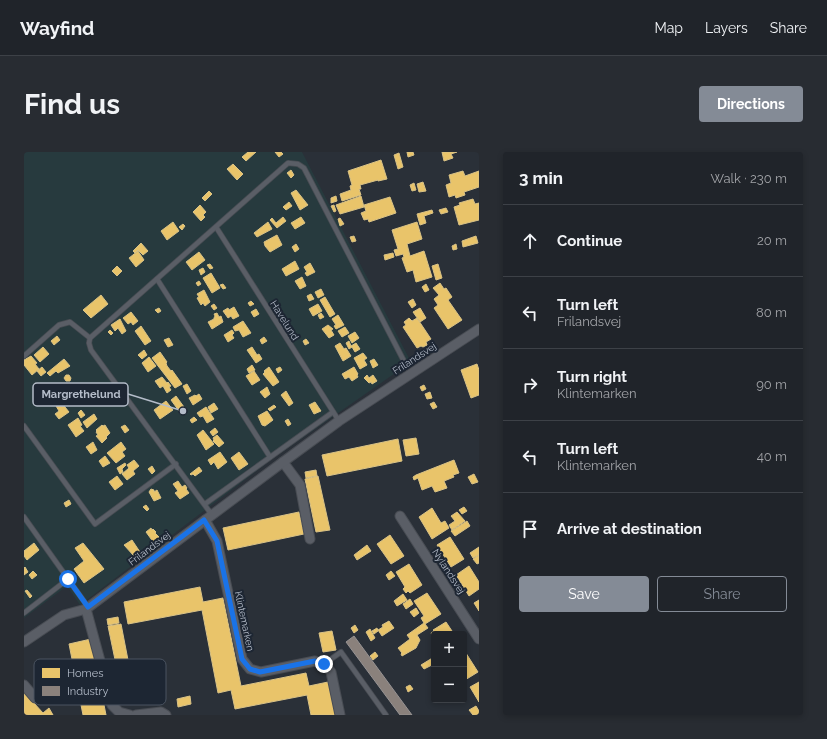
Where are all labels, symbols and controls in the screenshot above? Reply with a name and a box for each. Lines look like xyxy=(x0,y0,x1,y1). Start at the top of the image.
text: Wayfind xyxy=(20,17,94,39)
text: Map xyxy=(655,20,683,36)
text: Layers xyxy=(705,20,748,36)
text: Share xyxy=(770,20,807,36)
button: Directions xyxy=(699,86,803,122)
text: Find us xyxy=(24,88,120,121)
text: 3 min xyxy=(519,168,563,188)
text: Walk · 230 m xyxy=(711,171,787,186)
icon: ahead xyxy=(519,230,541,252)
text: Continue xyxy=(557,232,622,250)
text: 20 m xyxy=(757,233,787,248)
text: Turn left xyxy=(557,296,618,314)
street label: Havelund xyxy=(268,299,301,342)
icon: left xyxy=(519,302,541,324)
text: 80 m xyxy=(756,305,787,320)
text: Frilandsvej xyxy=(557,314,621,329)
street label: Frilandsvej xyxy=(391,340,438,376)
text: Turn right xyxy=(557,368,627,386)
icon: right xyxy=(519,374,541,396)
text: 90 m xyxy=(756,377,787,392)
callout: Margrethelund xyxy=(33,383,128,406)
text: Klintemarken xyxy=(557,386,636,401)
text: Margrethelund xyxy=(41,388,121,401)
text: Turn left xyxy=(557,440,618,458)
icon: left xyxy=(519,446,541,468)
text: 40 m xyxy=(757,449,787,464)
text: Klintemarken xyxy=(557,458,636,473)
icon: arrive xyxy=(519,518,541,540)
text: Arrive at destination xyxy=(557,520,702,538)
street label: Frilandsvej xyxy=(126,529,172,568)
street label: Nylandsvej xyxy=(430,547,467,596)
route start xyxy=(59,570,77,588)
button: Save xyxy=(519,576,649,612)
button: Share xyxy=(657,576,787,612)
street label: Klintemarken xyxy=(233,590,256,652)
map controls xyxy=(431,631,467,703)
button: + xyxy=(431,631,467,667)
route end xyxy=(315,655,333,673)
legend xyxy=(34,659,166,705)
text: Homes xyxy=(67,667,103,680)
button: − xyxy=(431,667,467,703)
text: Industry xyxy=(67,685,108,698)

